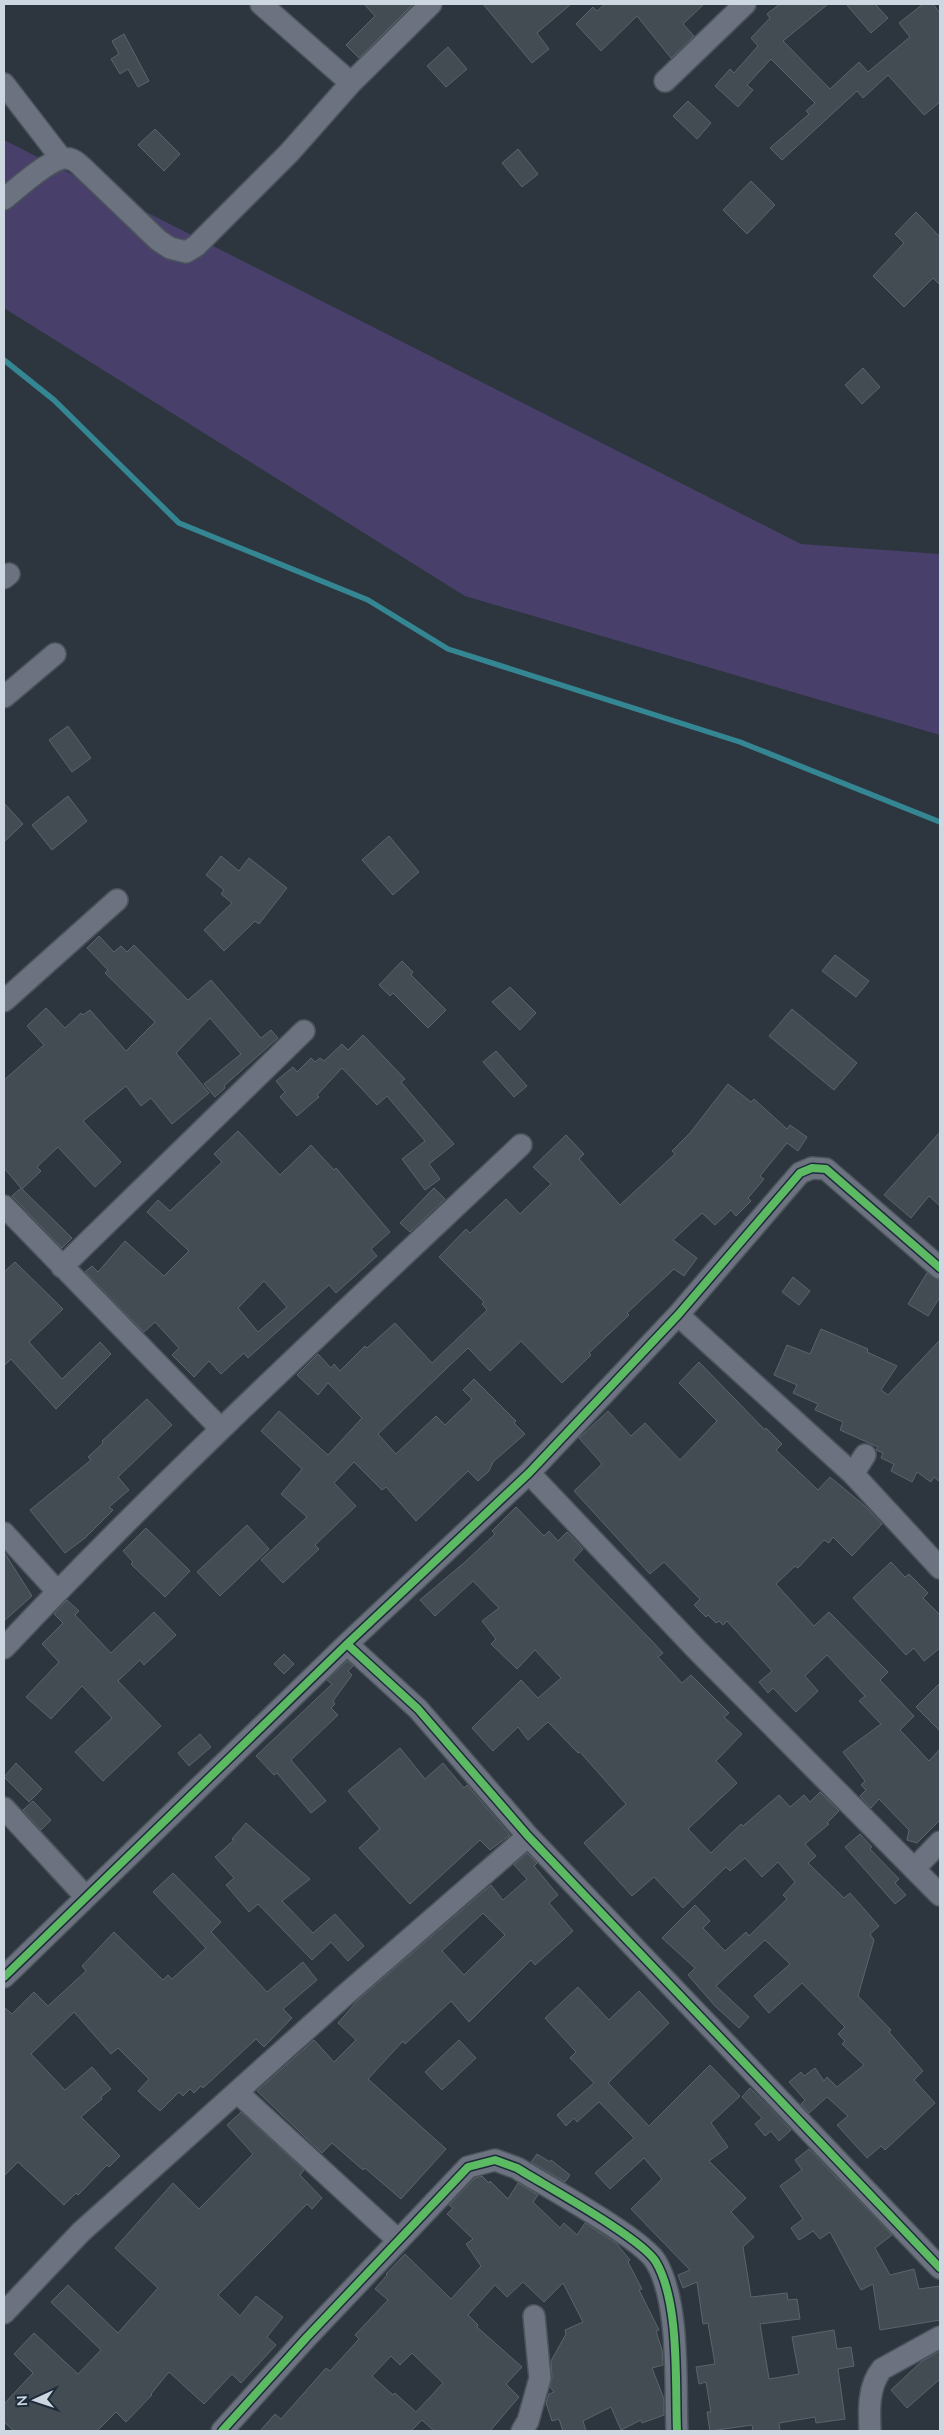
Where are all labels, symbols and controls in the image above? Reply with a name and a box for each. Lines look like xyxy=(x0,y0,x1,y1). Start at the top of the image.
north arrow xyxy=(10,2375,60,2425)
text: N xyxy=(13,2395,31,2406)

